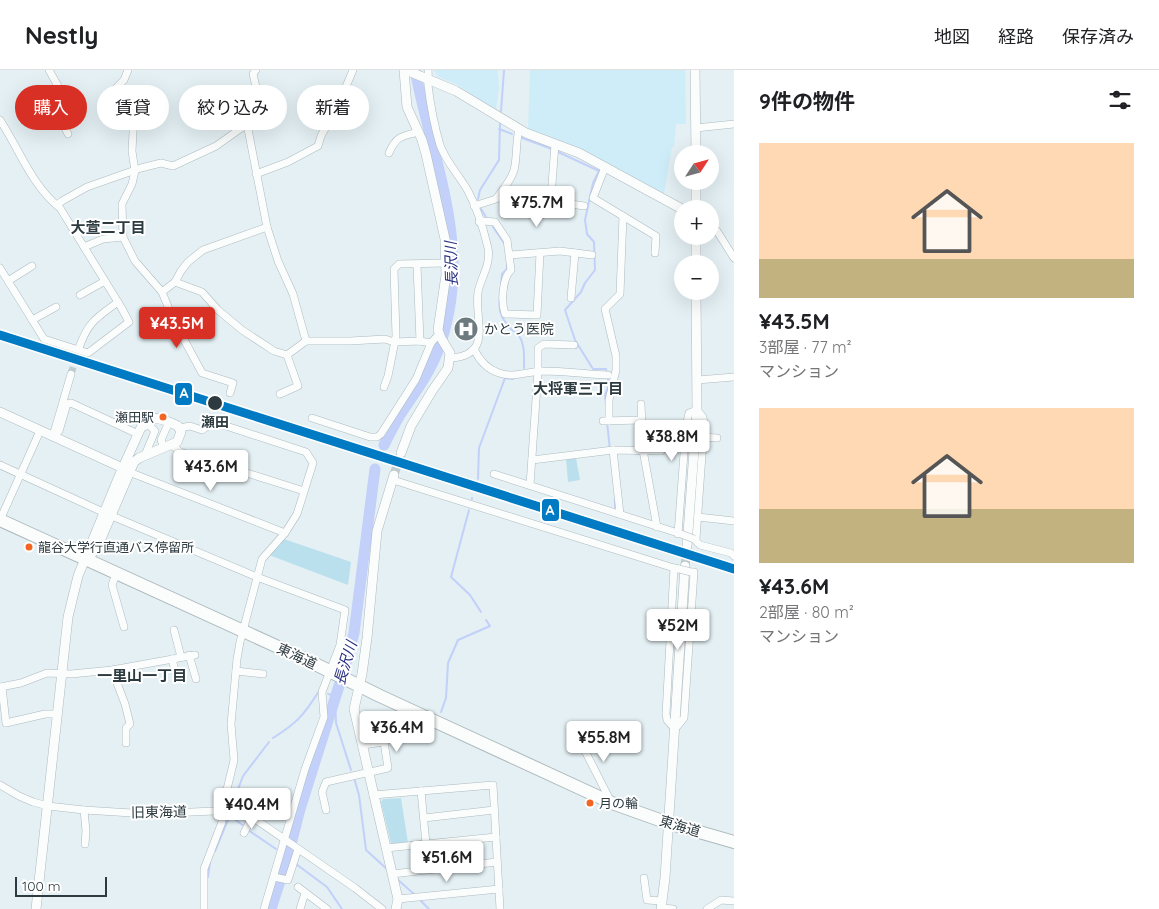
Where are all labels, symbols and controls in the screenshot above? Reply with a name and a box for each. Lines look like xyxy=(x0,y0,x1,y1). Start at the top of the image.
text: Nestly xyxy=(25,20,98,50)
text: 地図 xyxy=(934,25,970,48)
text: 経路 xyxy=(998,25,1034,48)
text: 保存済み xyxy=(1062,25,1134,48)
chip: 購入 xyxy=(15,85,87,130)
chip: 賃貸 xyxy=(97,85,169,130)
chip: 絞り込み xyxy=(179,85,287,130)
chip: 新着 xyxy=(297,85,369,130)
icon: filters xyxy=(1106,86,1134,114)
text: 9件の物件 xyxy=(759,88,855,114)
north arrow xyxy=(674,145,719,190)
map controls xyxy=(674,145,719,300)
icon: home xyxy=(902,176,992,266)
pin: ¥75.7M xyxy=(496,186,578,228)
text: ¥75.7M xyxy=(511,192,563,212)
button: + xyxy=(674,200,719,245)
district label: 大萱二丁目 xyxy=(70,218,146,237)
water label: 長沢川 xyxy=(441,239,461,287)
button: − xyxy=(674,255,719,300)
pin: ¥43.5M xyxy=(136,306,218,349)
text: ¥43.5M xyxy=(759,308,830,334)
text: ¥43.5M xyxy=(150,313,204,333)
hospital icon: かとう医院 xyxy=(453,316,479,342)
place label: かとう医院 xyxy=(484,320,554,338)
text: 3部屋 · 77 m² xyxy=(759,337,852,357)
text: マンション xyxy=(759,361,839,381)
district label: 大将軍三丁目 xyxy=(533,379,623,398)
line badge: A xyxy=(174,382,193,406)
text: A xyxy=(180,384,189,402)
marker: 瀬田 xyxy=(206,394,224,412)
place label: 瀬田駅 xyxy=(115,409,154,425)
marker: 瀬田駅 xyxy=(158,412,168,422)
place label: 瀬田 xyxy=(201,413,229,431)
pin: ¥38.8M xyxy=(631,420,713,462)
text: ¥38.8M xyxy=(646,426,698,446)
icon: home xyxy=(902,441,992,531)
pin: ¥43.6M xyxy=(170,450,252,492)
text: ¥43.6M xyxy=(184,456,238,476)
line badge: A xyxy=(541,498,560,522)
text: A xyxy=(546,501,555,519)
place label: 龍谷大学行直通バス停留所 xyxy=(38,539,194,555)
marker: 龍谷大学行直通バス停留所 xyxy=(24,542,34,552)
text: ¥43.6M xyxy=(759,573,829,599)
text: 2部屋 · 80 m² xyxy=(759,602,854,622)
pin: ¥52M xyxy=(648,608,708,651)
text: ¥52M xyxy=(658,615,698,635)
text: マンション xyxy=(759,626,839,646)
water label: 長沢川 xyxy=(329,637,361,687)
street label: 東海道 xyxy=(274,639,320,673)
district label: 一里山一丁目 xyxy=(97,666,187,685)
pin: ¥36.4M xyxy=(356,710,438,753)
text: ¥36.4M xyxy=(371,717,424,737)
pin: ¥55.8M xyxy=(563,720,645,763)
text: ¥55.8M xyxy=(577,727,631,747)
pin: ¥40.4M xyxy=(211,788,293,830)
text: ¥40.4M xyxy=(225,794,279,814)
place label: 月の輪 xyxy=(599,795,638,811)
marker: 月の輪 xyxy=(585,798,595,808)
street label: 旧東海道 xyxy=(131,803,187,821)
street label: 東海道 xyxy=(657,811,703,841)
pin: ¥51.6M xyxy=(406,840,488,883)
text: ¥51.6M xyxy=(422,847,472,867)
scale bar xyxy=(15,874,108,897)
text: 100 m xyxy=(22,877,60,895)

